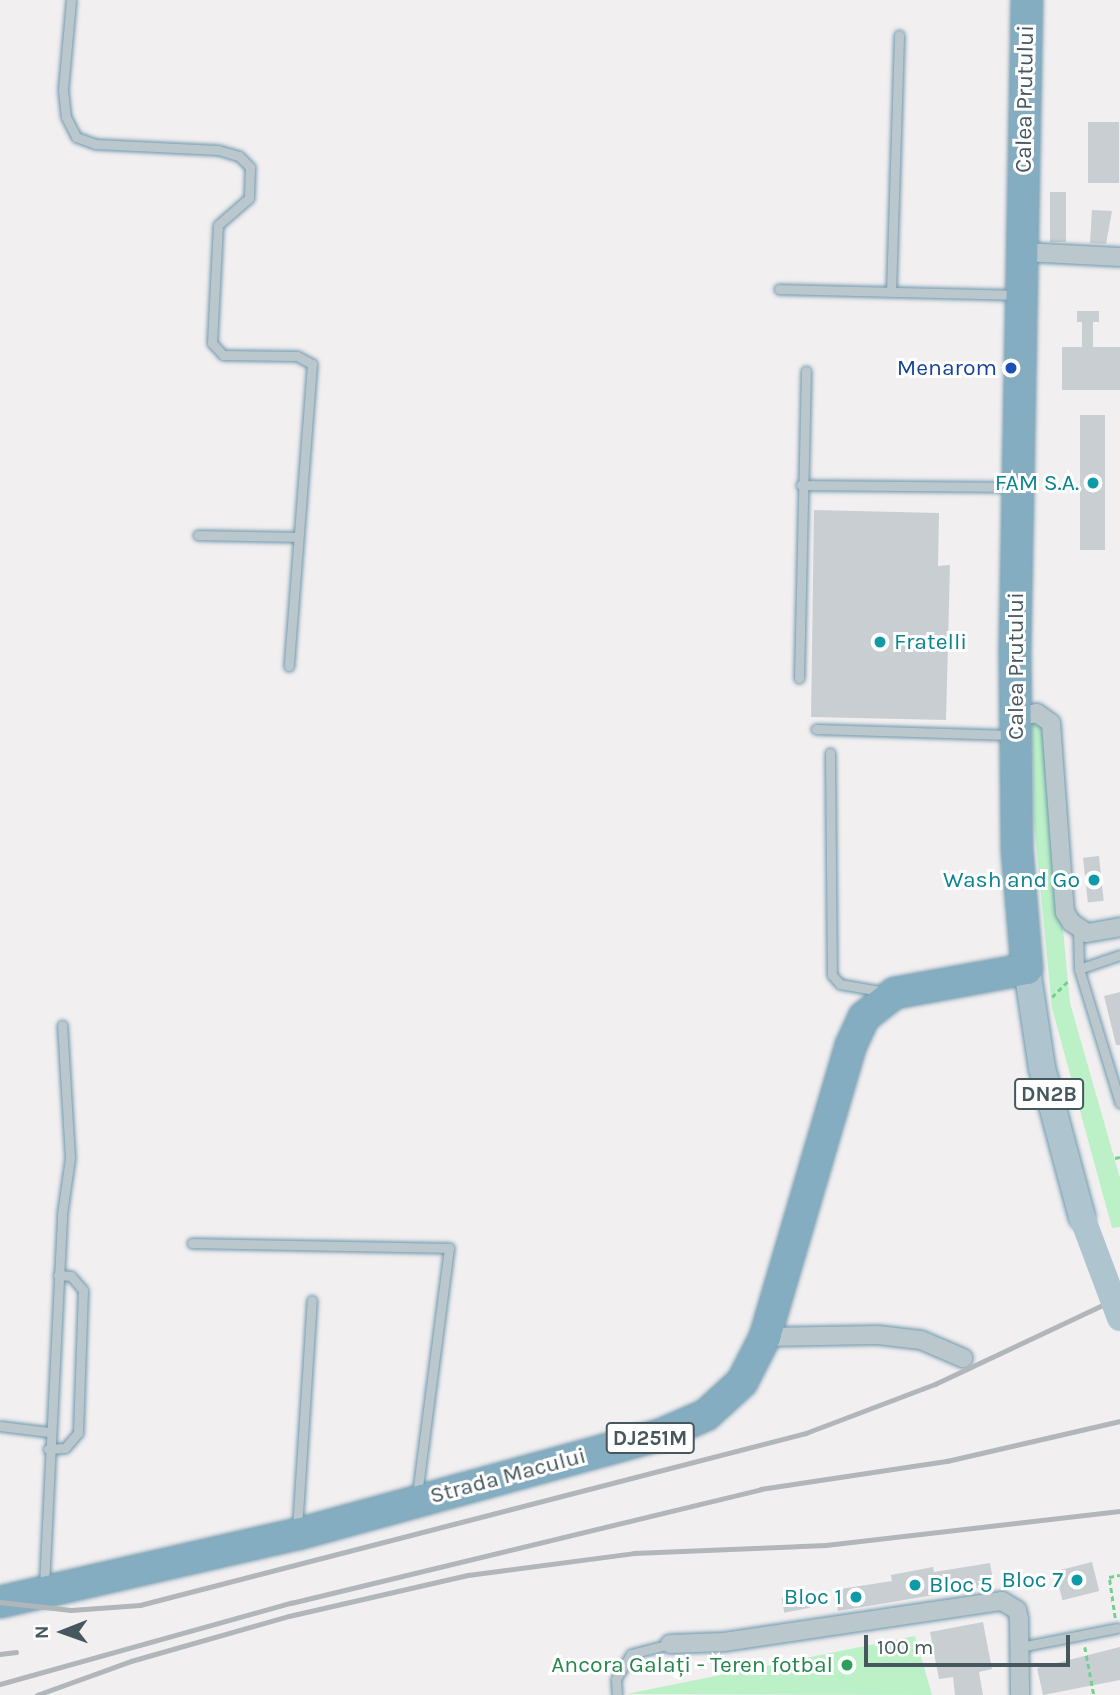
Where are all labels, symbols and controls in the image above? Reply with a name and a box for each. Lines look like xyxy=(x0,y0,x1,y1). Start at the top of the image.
street label: Calea Prutului xyxy=(1010,25,1040,173)
place label: Menarom xyxy=(897,354,997,382)
marker: Menarom xyxy=(1003,360,1019,376)
place label: FAM S.A. xyxy=(995,469,1079,497)
marker: FAM S.A. xyxy=(1085,475,1101,491)
street label: Calea Prutului xyxy=(1002,592,1030,740)
place label: Fratelli xyxy=(894,628,967,656)
marker: Fratelli xyxy=(872,634,888,650)
place label: Wash and Go xyxy=(943,866,1080,894)
marker: Wash and Go xyxy=(1086,872,1102,888)
road number: DN2B xyxy=(1014,1076,1084,1112)
road number: DJ251M xyxy=(604,1420,696,1456)
street label: Strada Macului xyxy=(427,1442,589,1510)
place label: Bloc 7 xyxy=(1002,1566,1063,1594)
place label: Bloc 5 xyxy=(929,1571,993,1599)
marker: Bloc 7 xyxy=(1069,1572,1085,1588)
marker: Bloc 5 xyxy=(907,1577,923,1593)
place label: Bloc 1 xyxy=(784,1583,842,1611)
marker: Bloc 1 xyxy=(848,1589,864,1605)
north arrow xyxy=(28,1597,98,1667)
scale bar xyxy=(868,1622,1074,1666)
text: N xyxy=(31,1625,53,1639)
text: 100 m xyxy=(877,1635,934,1659)
place label: Ancora Galați - Teren fotbal xyxy=(551,1651,833,1679)
marker: Ancora Galați - Teren fotbal xyxy=(839,1657,855,1673)

